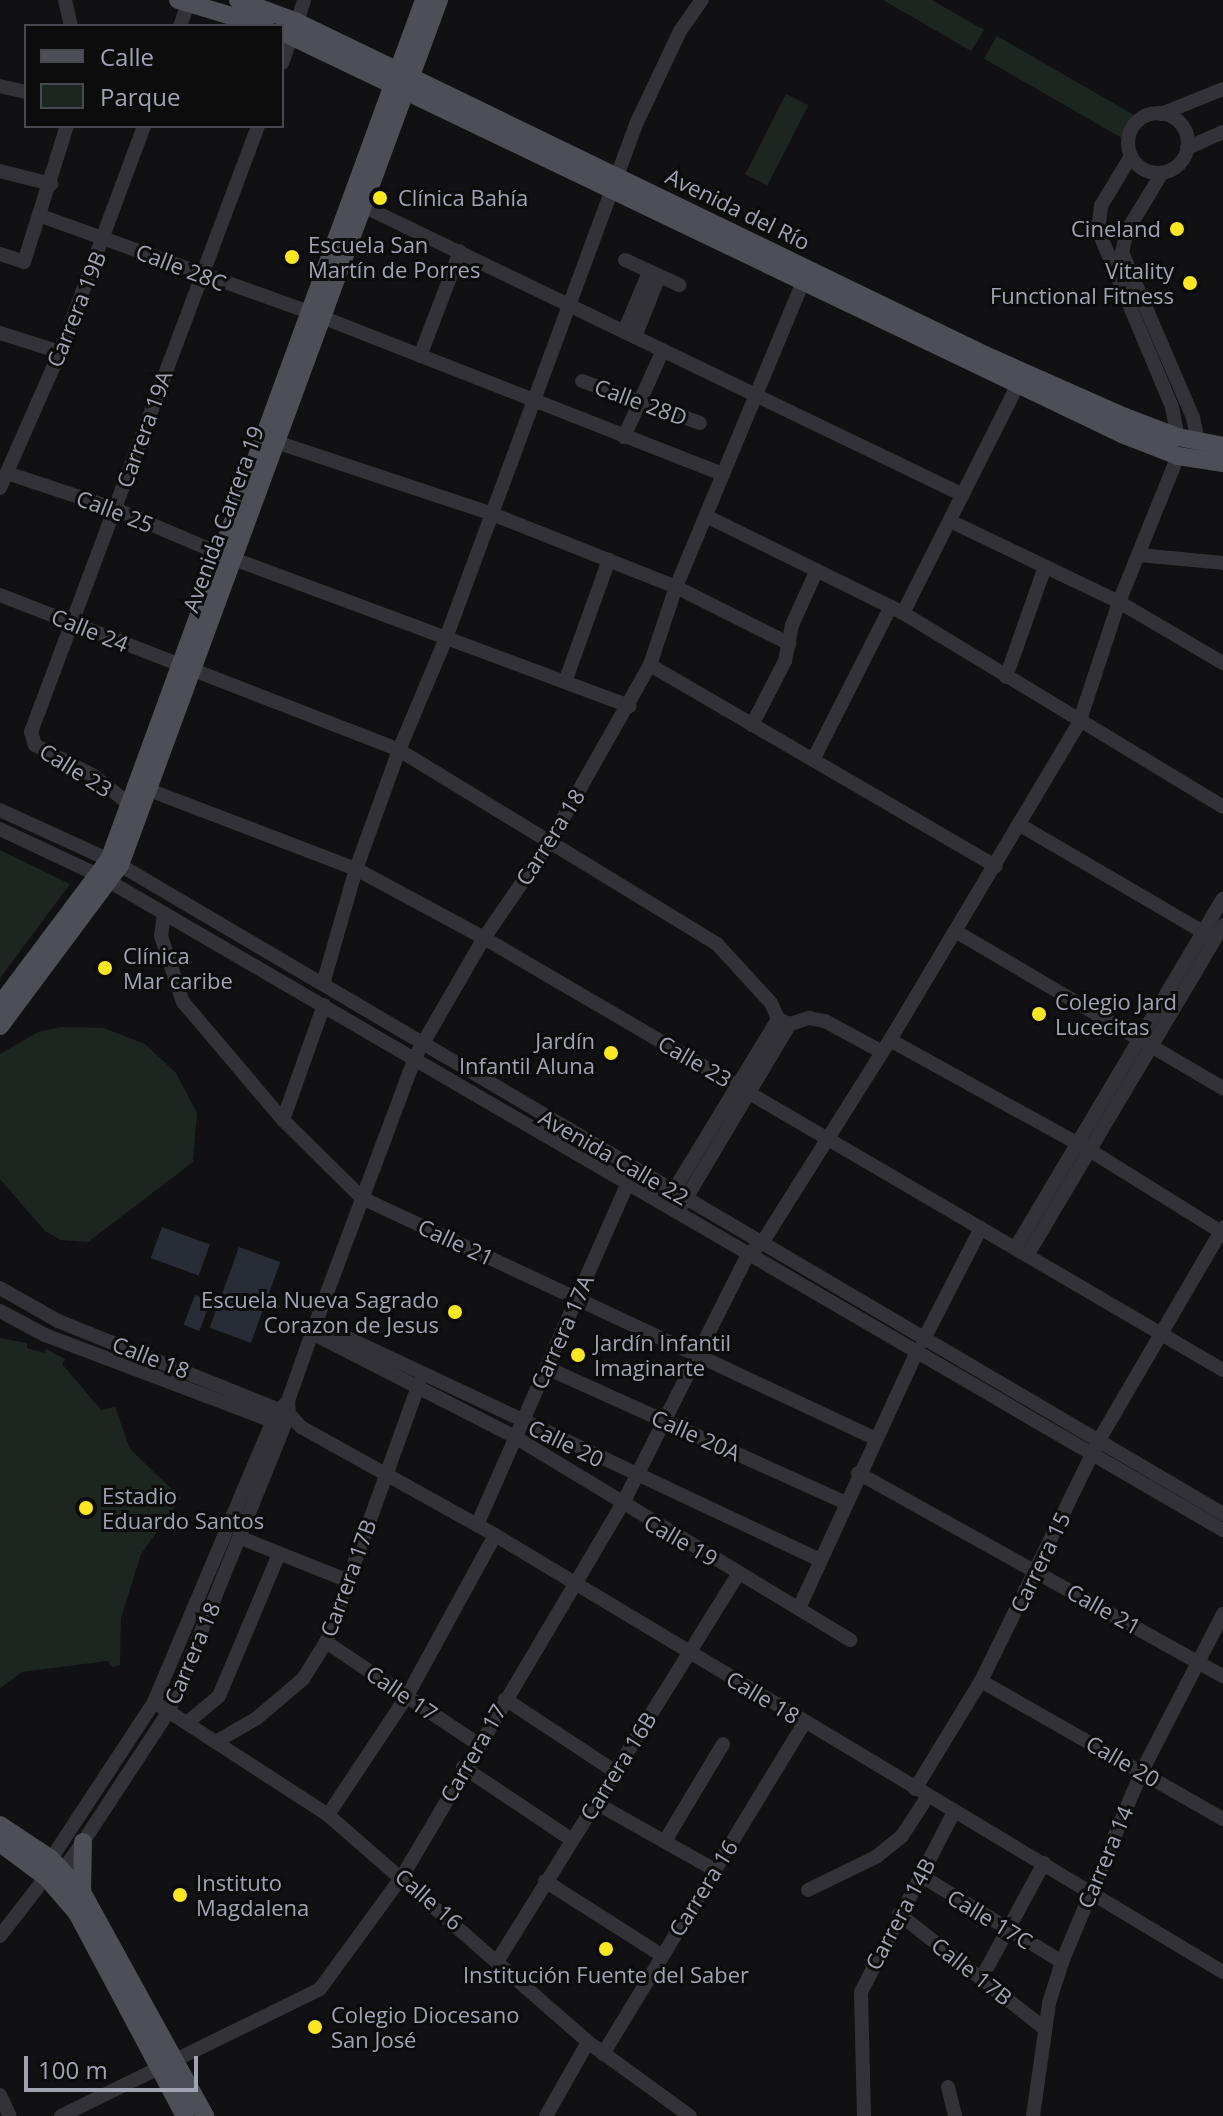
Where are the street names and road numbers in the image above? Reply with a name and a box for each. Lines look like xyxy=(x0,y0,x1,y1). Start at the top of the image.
street label: Avenida del Río xyxy=(662,163,814,255)
street label: Calle 28C xyxy=(132,238,230,296)
street label: Carrera 19B xyxy=(41,247,111,371)
street label: Carrera 19A xyxy=(111,367,177,491)
street label: Calle 28D xyxy=(591,373,691,431)
street label: Avenida Carrera 19 xyxy=(177,422,269,616)
street label: Calle 25 xyxy=(73,484,157,538)
street label: Calle 24 xyxy=(48,603,132,657)
street label: Calle 23 xyxy=(35,737,117,803)
street label: Carrera 18 xyxy=(510,784,590,890)
street label: Calle 23 xyxy=(654,1029,736,1093)
street label: Avenida Calle 22 xyxy=(535,1104,693,1210)
street label: Calle 21 xyxy=(414,1213,498,1271)
street label: Carrera 17A xyxy=(525,1271,599,1393)
street label: Calle 18 xyxy=(109,1330,193,1384)
street label: Calle 20A xyxy=(648,1404,744,1466)
street label: Calle 20 xyxy=(524,1414,608,1472)
street label: Carrera 15 xyxy=(1004,1507,1076,1617)
street label: Calle 19 xyxy=(640,1508,722,1572)
street label: Carrera 17B xyxy=(315,1516,381,1640)
street label: Calle 21 xyxy=(1062,1578,1146,1640)
street label: Carrera 18 xyxy=(159,1598,225,1708)
street label: Calle 17 xyxy=(361,1660,443,1726)
street label: Calle 18 xyxy=(722,1665,804,1729)
street label: Carrera 17 xyxy=(434,1699,512,1807)
street label: Carrera 16B xyxy=(574,1707,662,1825)
street label: Calle 20 xyxy=(1082,1729,1164,1793)
street label: Carrera 14 xyxy=(1072,1802,1138,1912)
street label: Carrera 16 xyxy=(663,1835,743,1941)
street label: Carrera 14B xyxy=(860,1854,940,1974)
street label: Calle 16 xyxy=(390,1863,468,1935)
street label: Calle 17C xyxy=(943,1883,1037,1955)
street label: Calle 17B xyxy=(927,1931,1017,2011)

